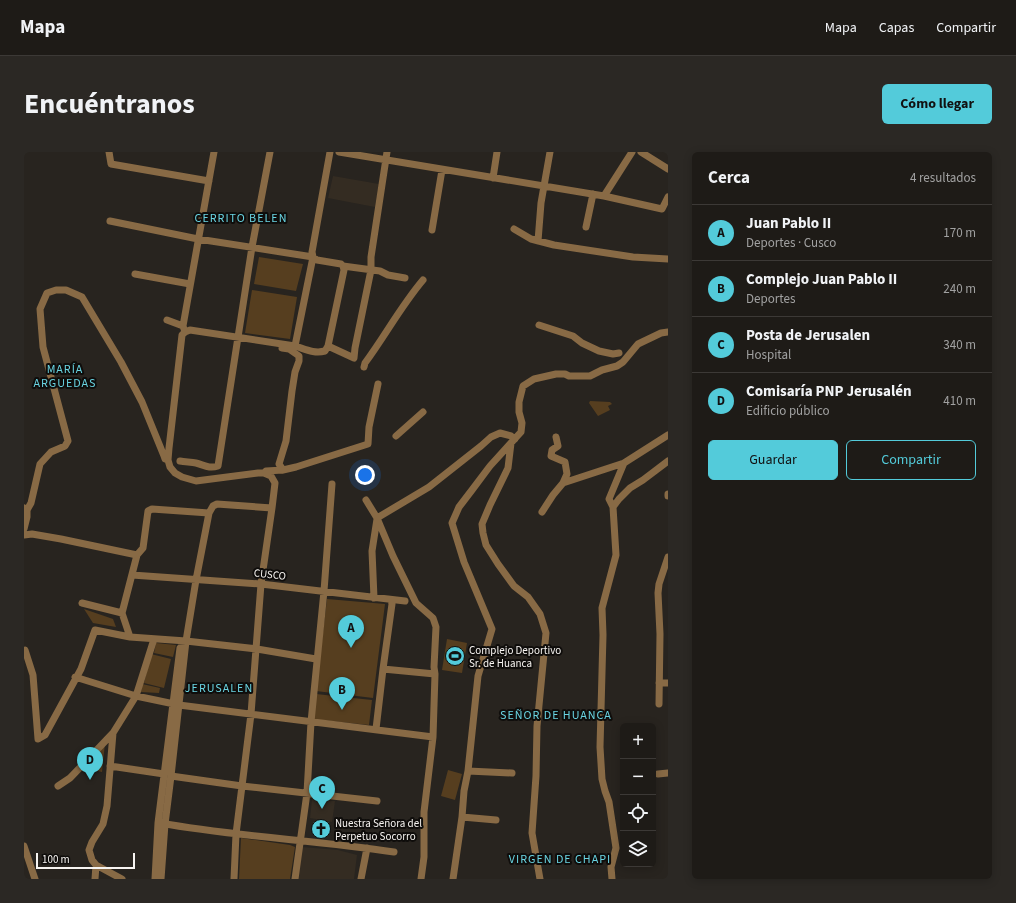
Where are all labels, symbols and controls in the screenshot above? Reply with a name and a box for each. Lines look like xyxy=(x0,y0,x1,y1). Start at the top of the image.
text: Mapa xyxy=(20,14,65,41)
text: Mapa xyxy=(825,18,857,38)
text: Capas xyxy=(879,18,914,38)
text: Compartir xyxy=(936,18,996,38)
text: Encuéntranos xyxy=(24,84,195,124)
button: Cómo llegar xyxy=(882,84,992,124)
text: Cerca xyxy=(708,166,750,190)
text: 4 resultados xyxy=(910,169,976,187)
district label: CERRITO BELEN xyxy=(195,210,287,227)
text: Juan Pablo II xyxy=(746,213,831,234)
text: A xyxy=(717,224,725,242)
text: 170 m xyxy=(943,224,976,242)
text: Deportes · Cusco xyxy=(746,234,836,252)
text: Complejo Juan Pablo II xyxy=(746,269,897,290)
text: B xyxy=(717,280,725,298)
text: 240 m xyxy=(943,280,976,298)
text: Deportes xyxy=(746,290,795,308)
text: Posta de Jerusalen xyxy=(746,325,870,346)
text: C xyxy=(717,336,725,354)
text: 340 m xyxy=(943,336,976,354)
text: Hospital xyxy=(746,346,791,364)
district label: MARÍA ARGUEDAS xyxy=(34,361,97,392)
text: Comisaría PNP Jerusalén xyxy=(746,381,912,402)
text: D xyxy=(717,392,725,410)
text: 410 m xyxy=(943,392,976,410)
text: Edificio público xyxy=(746,402,830,420)
button: Guardar xyxy=(708,440,838,480)
button: Compartir xyxy=(846,440,976,480)
your location xyxy=(355,465,375,485)
street label: CUSCO xyxy=(253,565,287,584)
pin: A xyxy=(338,615,364,648)
place label: Complejo Deportivo Sr. de Huanca xyxy=(469,643,561,671)
sports icon: Complejo Deportivo Sr. de Huanca xyxy=(444,645,466,667)
pin: B xyxy=(329,677,355,710)
district label: JERUSALEN xyxy=(185,680,253,697)
district label: SEÑOR DE HUANCA xyxy=(500,707,612,724)
map controls xyxy=(620,723,656,867)
button: + xyxy=(620,723,656,759)
pin: D xyxy=(77,747,103,780)
button: − xyxy=(620,759,656,795)
pin: C xyxy=(309,776,335,809)
button: locate xyxy=(620,795,656,831)
place label: Nuestra Señora del Perpetuo Socorro xyxy=(335,816,422,844)
church icon: Nuestra Señora del Perpetuo Socorro xyxy=(310,818,332,840)
button: layers xyxy=(620,831,656,867)
scale bar xyxy=(36,851,135,870)
district label: VIRGEN DE CHAPI xyxy=(509,851,611,868)
text: 100 m xyxy=(42,852,70,867)

